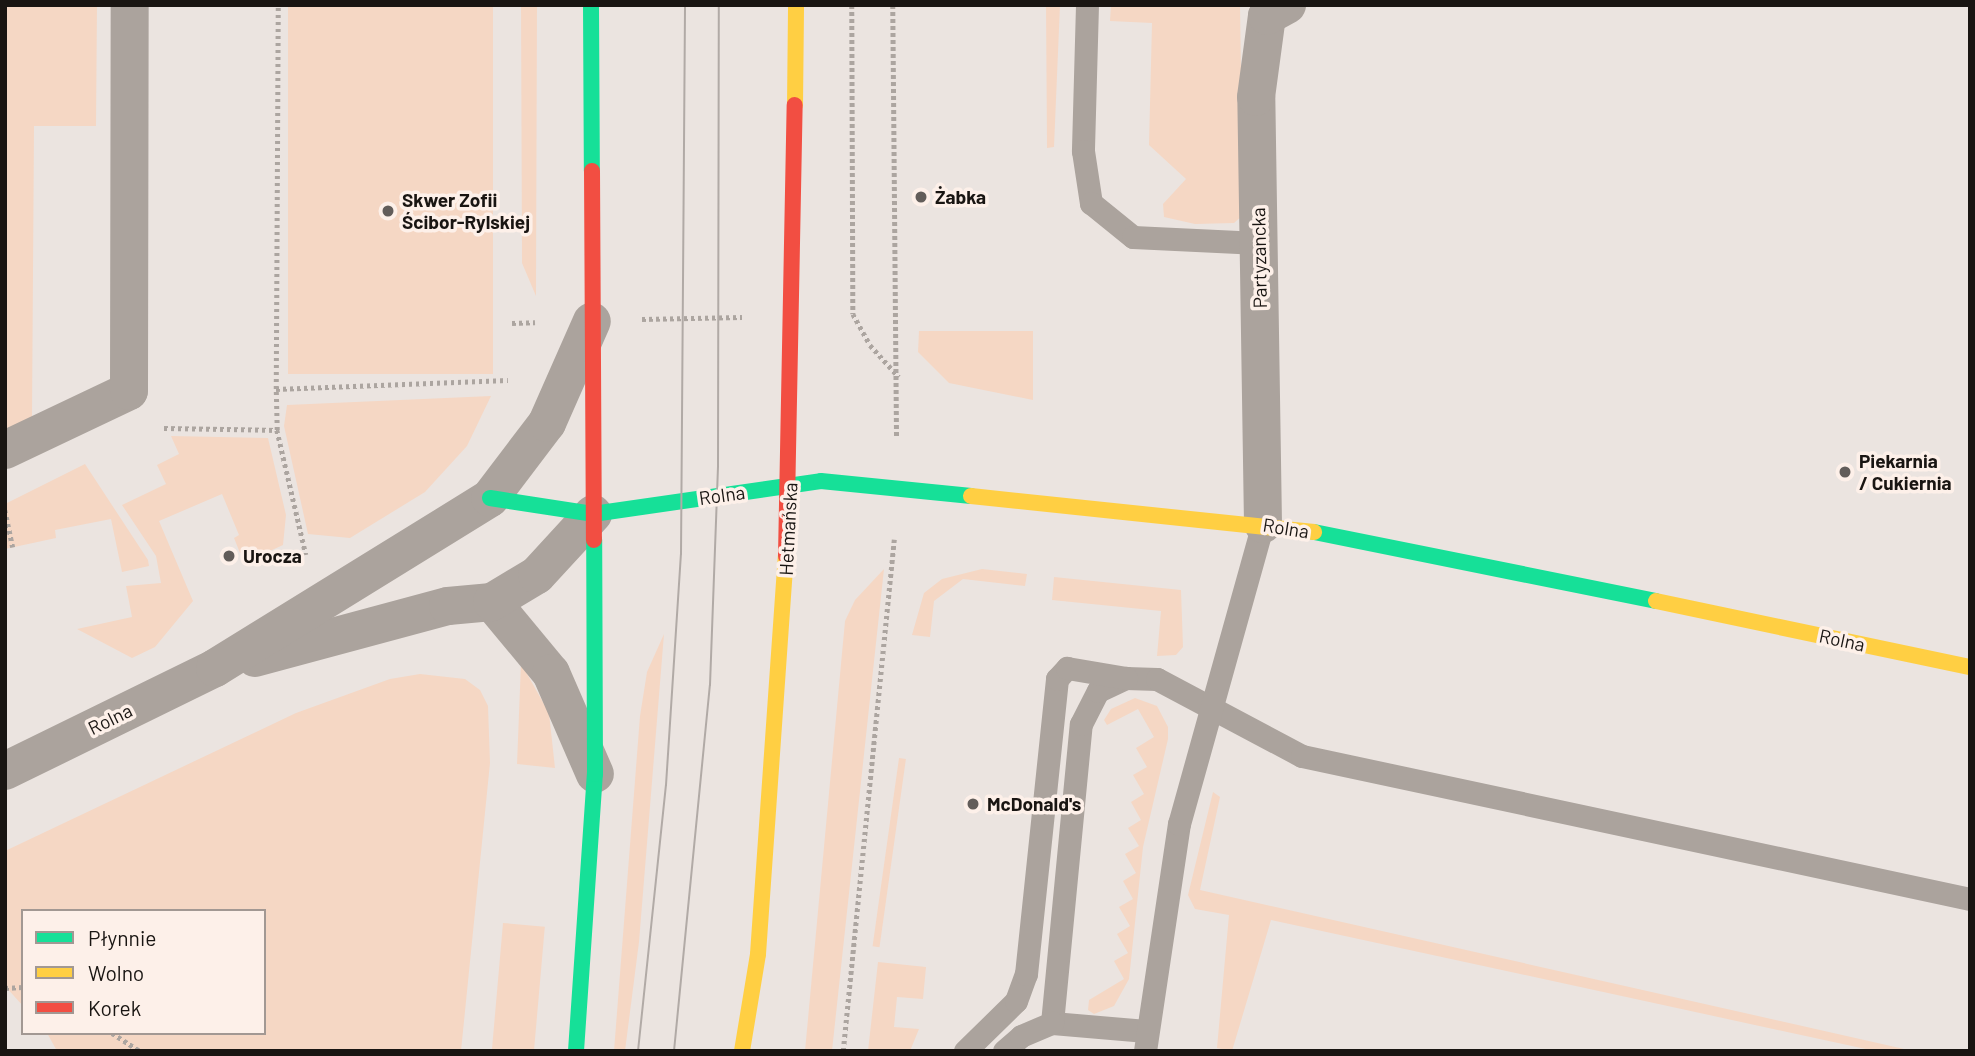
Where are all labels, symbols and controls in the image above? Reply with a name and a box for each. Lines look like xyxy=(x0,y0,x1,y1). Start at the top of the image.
place label: Żabka xyxy=(935,186,986,208)
place label: Skwer Zofii Ścibor-Rylskiej xyxy=(402,189,530,233)
marker: Żabka xyxy=(913,189,929,205)
marker: Skwer Zofii Ścibor-Rylskiej xyxy=(380,203,396,219)
street label: Partyzancka xyxy=(1247,207,1271,309)
place label: Piekarnia / Cukiernia xyxy=(1859,450,1952,494)
marker: Piekarnia / Cukiernia xyxy=(1837,464,1853,480)
street label: Rolna xyxy=(698,480,746,510)
street label: Hetmańska xyxy=(774,482,802,576)
street label: Rolna xyxy=(1261,513,1311,543)
place label: Urocza xyxy=(243,545,302,567)
marker: Urocza xyxy=(221,548,237,564)
street label: Rolna xyxy=(1817,624,1867,656)
street label: Rolna xyxy=(84,699,136,739)
place label: McDonald's xyxy=(987,793,1081,815)
marker: McDonald's xyxy=(965,796,981,812)
legend xyxy=(21,909,266,1035)
text: Płynnie xyxy=(88,925,156,950)
text: Wolno xyxy=(88,960,144,985)
text: Korek xyxy=(88,995,141,1020)

